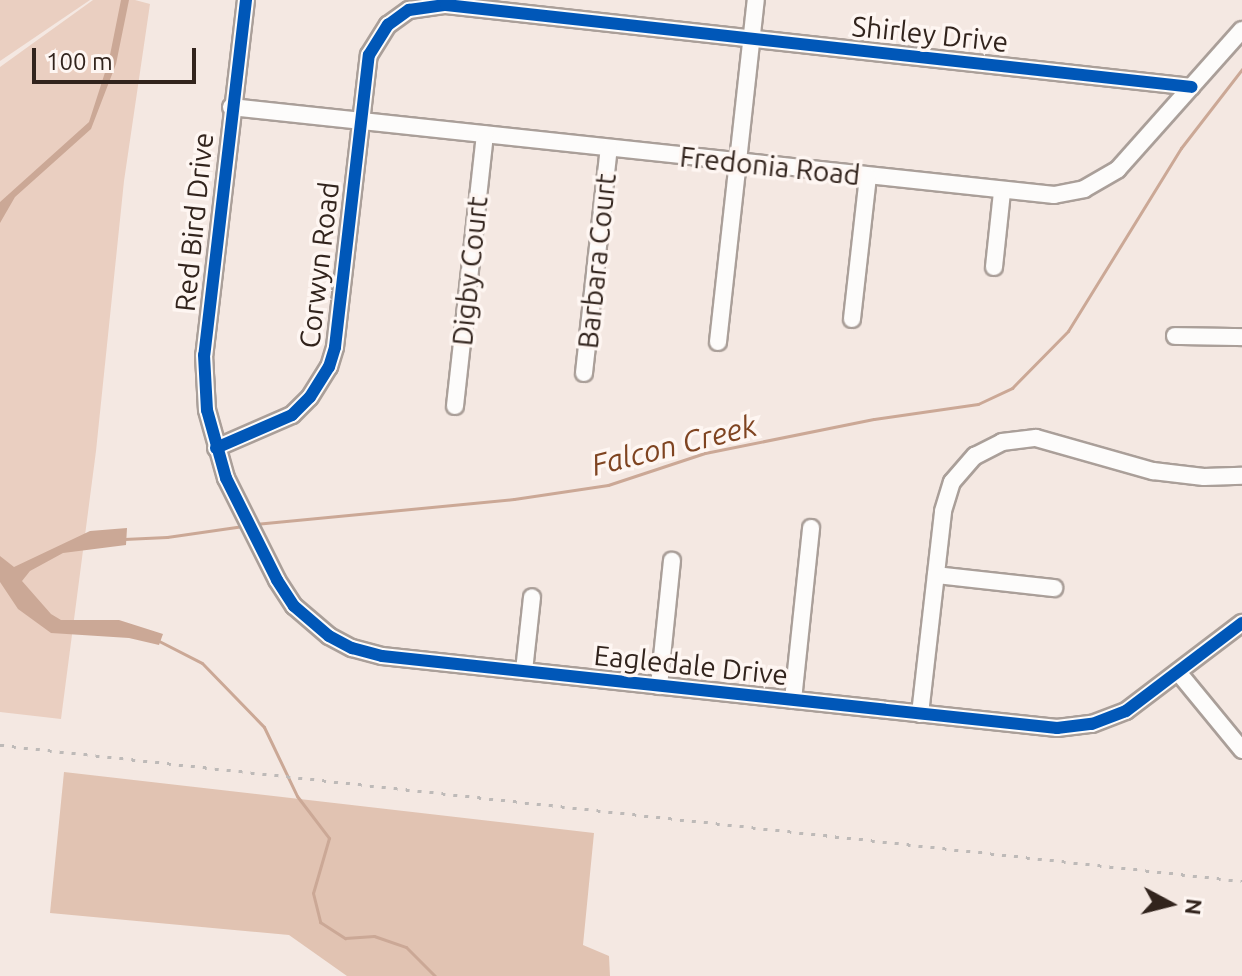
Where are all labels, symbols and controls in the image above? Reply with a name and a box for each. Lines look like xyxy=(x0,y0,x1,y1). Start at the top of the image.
street label: Shirley Drive xyxy=(850,9,1010,59)
scale bar xyxy=(36,32,200,82)
text: 100 m xyxy=(46,48,113,75)
street label: Red Bird Drive xyxy=(168,131,220,313)
street label: Fredonia Road xyxy=(678,140,862,192)
street label: Barbara Court xyxy=(571,172,623,350)
street label: Corwyn Road xyxy=(292,180,346,350)
street label: Digby Court xyxy=(445,195,495,347)
water label: Falcon Creek xyxy=(588,407,760,483)
street label: Eagledale Drive xyxy=(592,638,790,692)
north arrow xyxy=(1130,864,1210,944)
text: N xyxy=(1181,897,1208,917)

